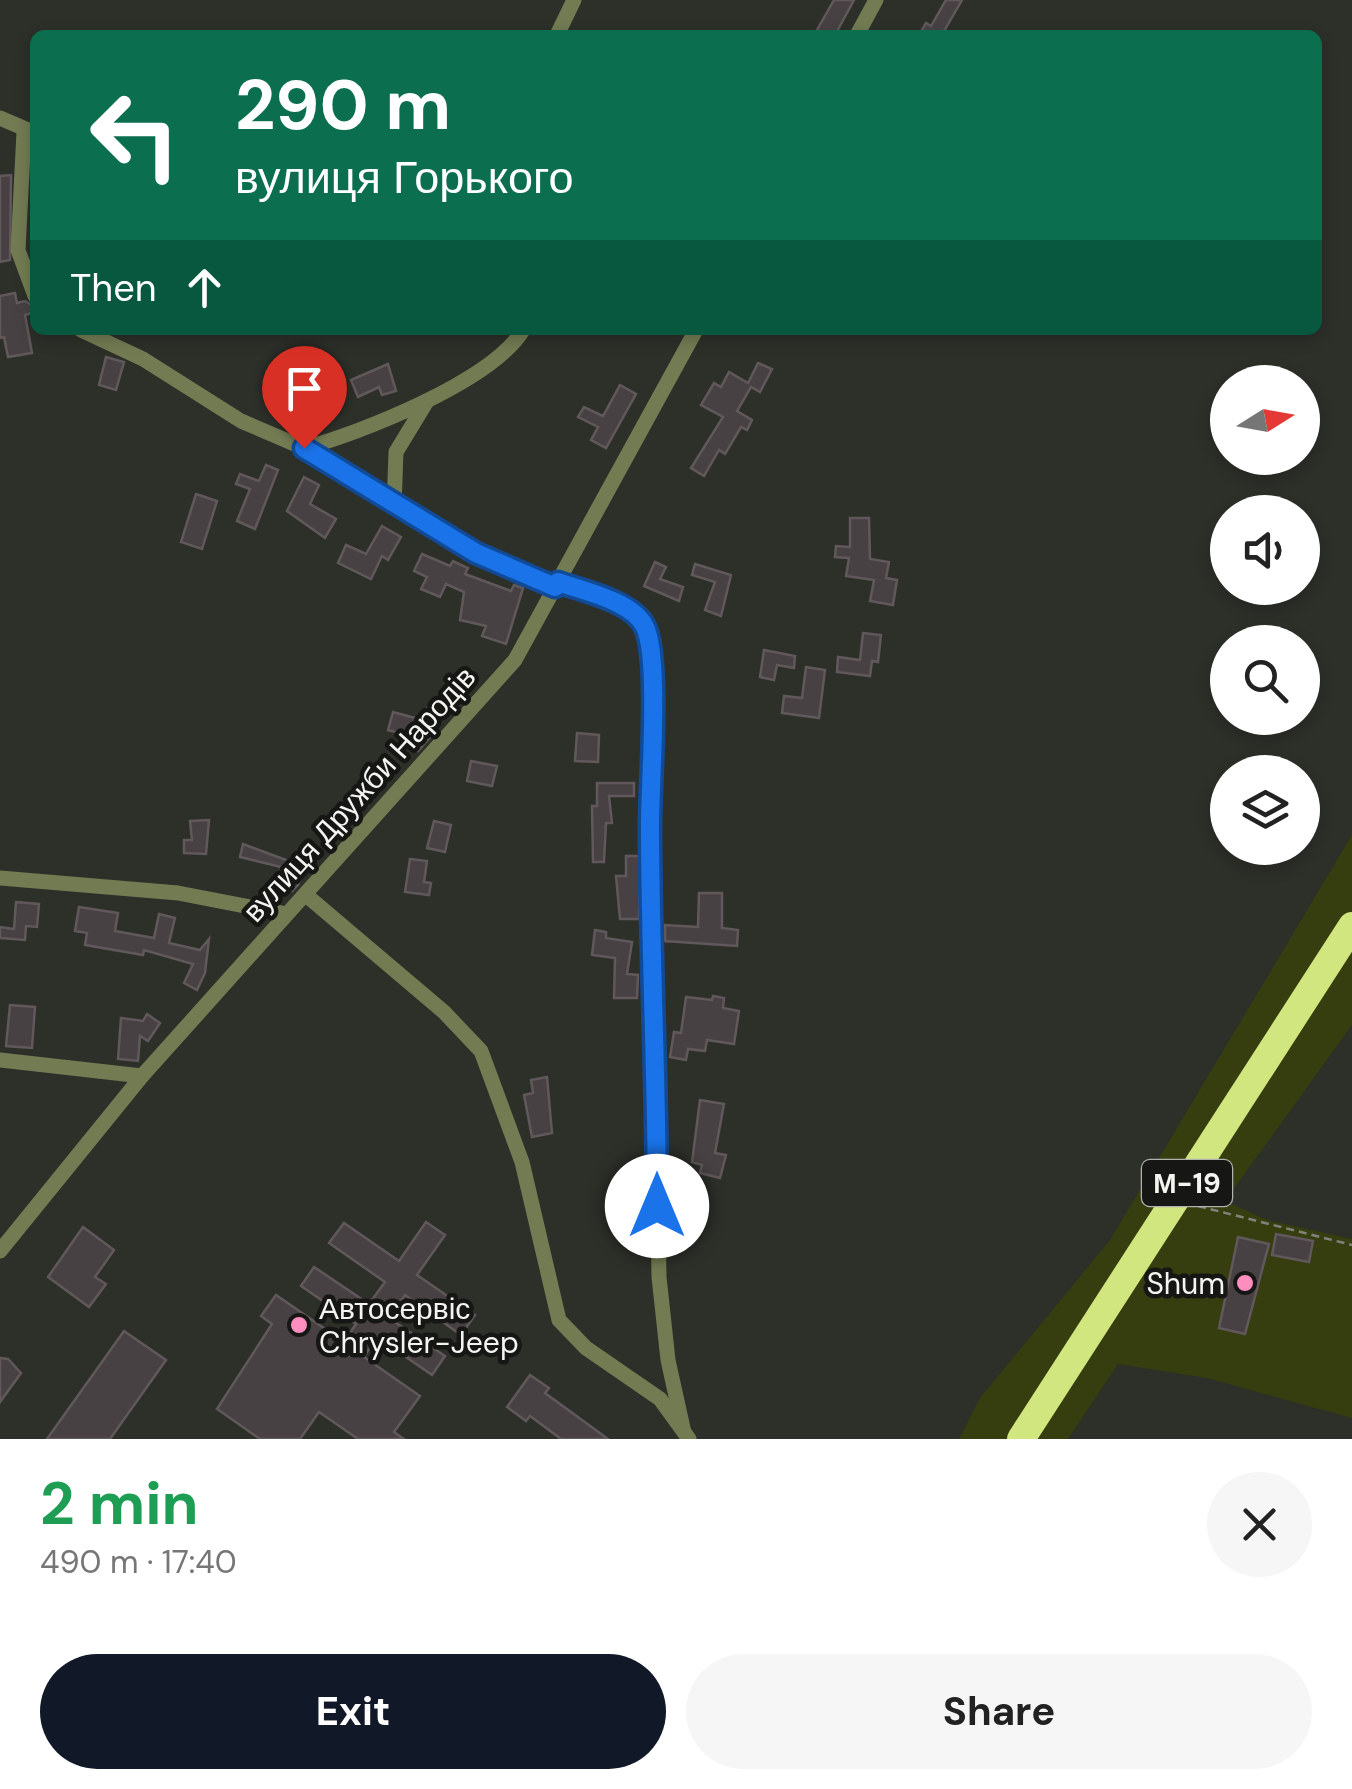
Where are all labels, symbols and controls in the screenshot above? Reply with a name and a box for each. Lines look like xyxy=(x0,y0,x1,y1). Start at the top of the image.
text: 290 m xyxy=(235,60,451,151)
icon: left xyxy=(70,70,200,200)
text: вулиця Горького xyxy=(235,148,573,207)
icon: ahead xyxy=(177,260,232,315)
text: Then xyxy=(70,263,157,313)
pin xyxy=(262,346,347,449)
icon: arrive xyxy=(277,361,332,416)
north arrow xyxy=(1210,365,1320,475)
map controls xyxy=(1210,365,1320,865)
button: sound xyxy=(1210,495,1320,605)
button: search xyxy=(1210,625,1320,735)
street label: вулиця Дружби Народів xyxy=(234,658,484,930)
button: layers xyxy=(1210,755,1320,865)
position arrow xyxy=(605,1154,709,1258)
road number: М-19 xyxy=(1142,1160,1232,1206)
place label: Shum xyxy=(1146,1264,1225,1303)
marker: Shum xyxy=(1234,1272,1256,1294)
place label: Автосервіс Chrysler-Jeep xyxy=(319,1289,519,1362)
marker: Автосервіс Chrysler-Jeep xyxy=(288,1314,310,1336)
text: 2 min xyxy=(40,1464,199,1543)
button: close xyxy=(1207,1472,1312,1577)
text: 490 m · 17:40 xyxy=(40,1541,237,1583)
button: Exit xyxy=(40,1654,666,1769)
button: Share xyxy=(686,1654,1312,1769)

